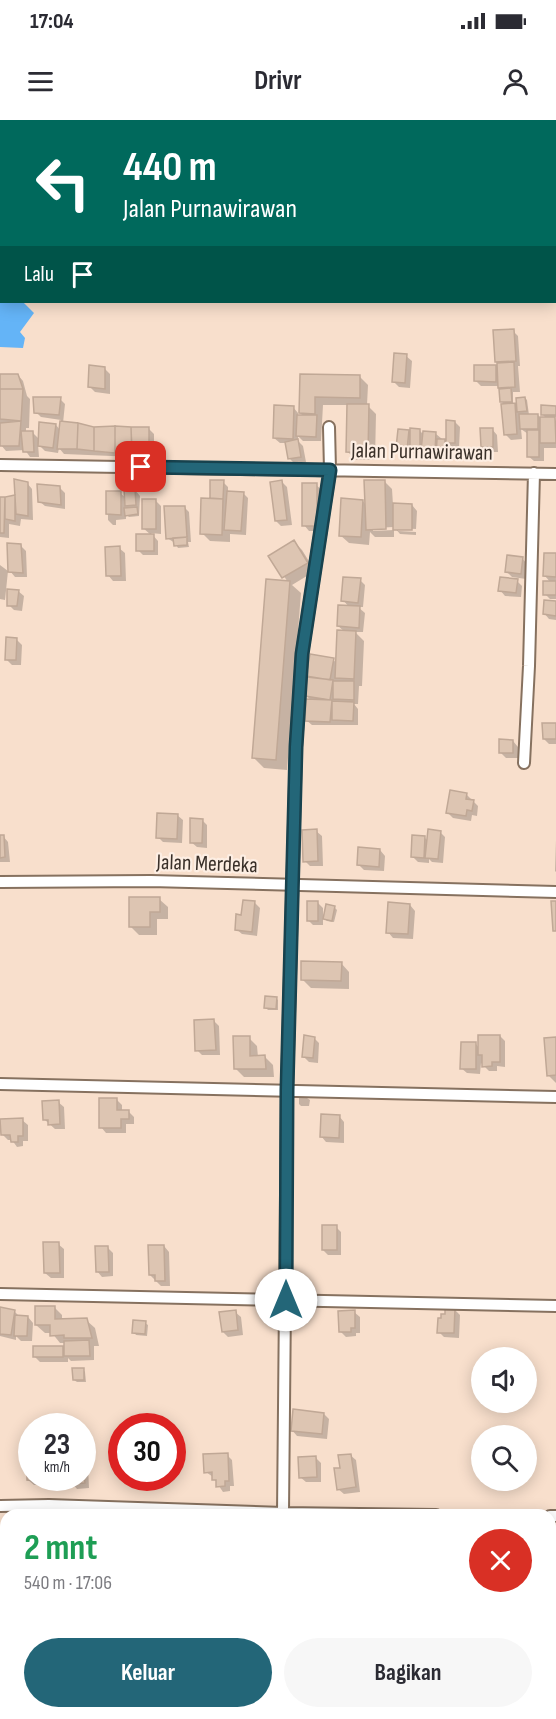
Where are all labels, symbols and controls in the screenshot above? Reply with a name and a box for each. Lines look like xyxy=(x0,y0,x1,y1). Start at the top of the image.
text: 17:04 xyxy=(30,8,74,35)
icon: menu xyxy=(24,65,57,98)
text: Drivr xyxy=(254,65,302,97)
icon: person xyxy=(499,65,532,98)
text: 440 m xyxy=(123,142,217,193)
icon: left xyxy=(24,144,102,222)
text: Jalan Purnawirawan xyxy=(123,193,297,225)
icon: arrive xyxy=(66,258,99,291)
text: Lalu xyxy=(24,261,54,288)
street label: Jalan Purnawirawan xyxy=(350,437,493,467)
pin xyxy=(115,441,166,492)
icon: arrive xyxy=(124,450,157,483)
street label: Jalan Merdeka xyxy=(155,849,258,879)
position arrow xyxy=(254,1268,318,1332)
map controls xyxy=(471,1347,537,1491)
button: sound xyxy=(471,1347,537,1413)
speed limit sign: 30 xyxy=(108,1413,186,1491)
button: search xyxy=(471,1425,537,1491)
text: 23 xyxy=(44,1427,70,1463)
text: km/h xyxy=(44,1458,70,1477)
text: 2 mnt xyxy=(24,1527,97,1570)
button: close xyxy=(469,1529,532,1592)
text: 540 m · 17:06 xyxy=(24,1571,112,1595)
button: Keluar xyxy=(24,1638,272,1707)
button: Bagikan xyxy=(284,1638,532,1707)

